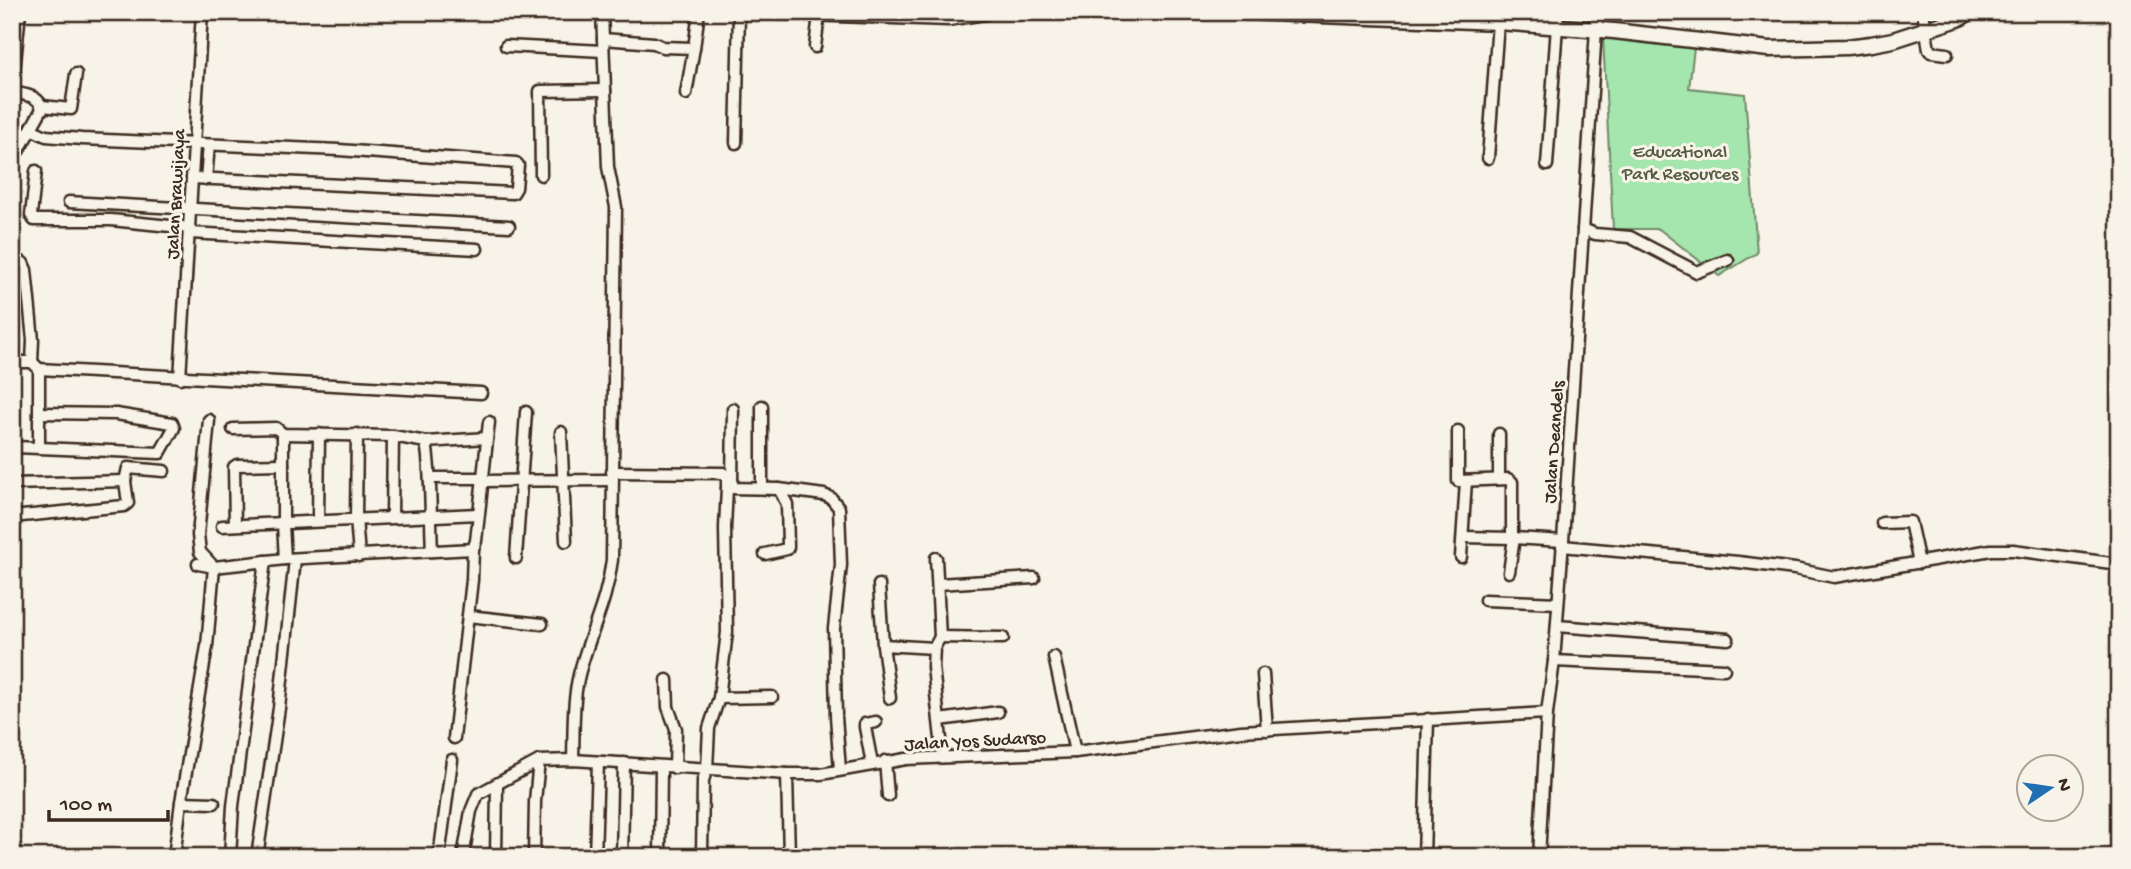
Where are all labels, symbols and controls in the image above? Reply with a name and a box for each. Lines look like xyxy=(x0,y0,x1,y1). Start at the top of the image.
street label: Jalan Brawijaya xyxy=(163,127,192,260)
park label: Educational Park Resources xyxy=(1621,142,1739,187)
street label: Jalan Deandels xyxy=(1540,379,1571,504)
street label: Jalan Yos Sudarso xyxy=(904,727,1047,758)
north arrow xyxy=(2016,754,2086,824)
text: N xyxy=(2051,776,2076,794)
scale bar xyxy=(49,778,168,822)
text: 100 m xyxy=(59,794,112,819)

